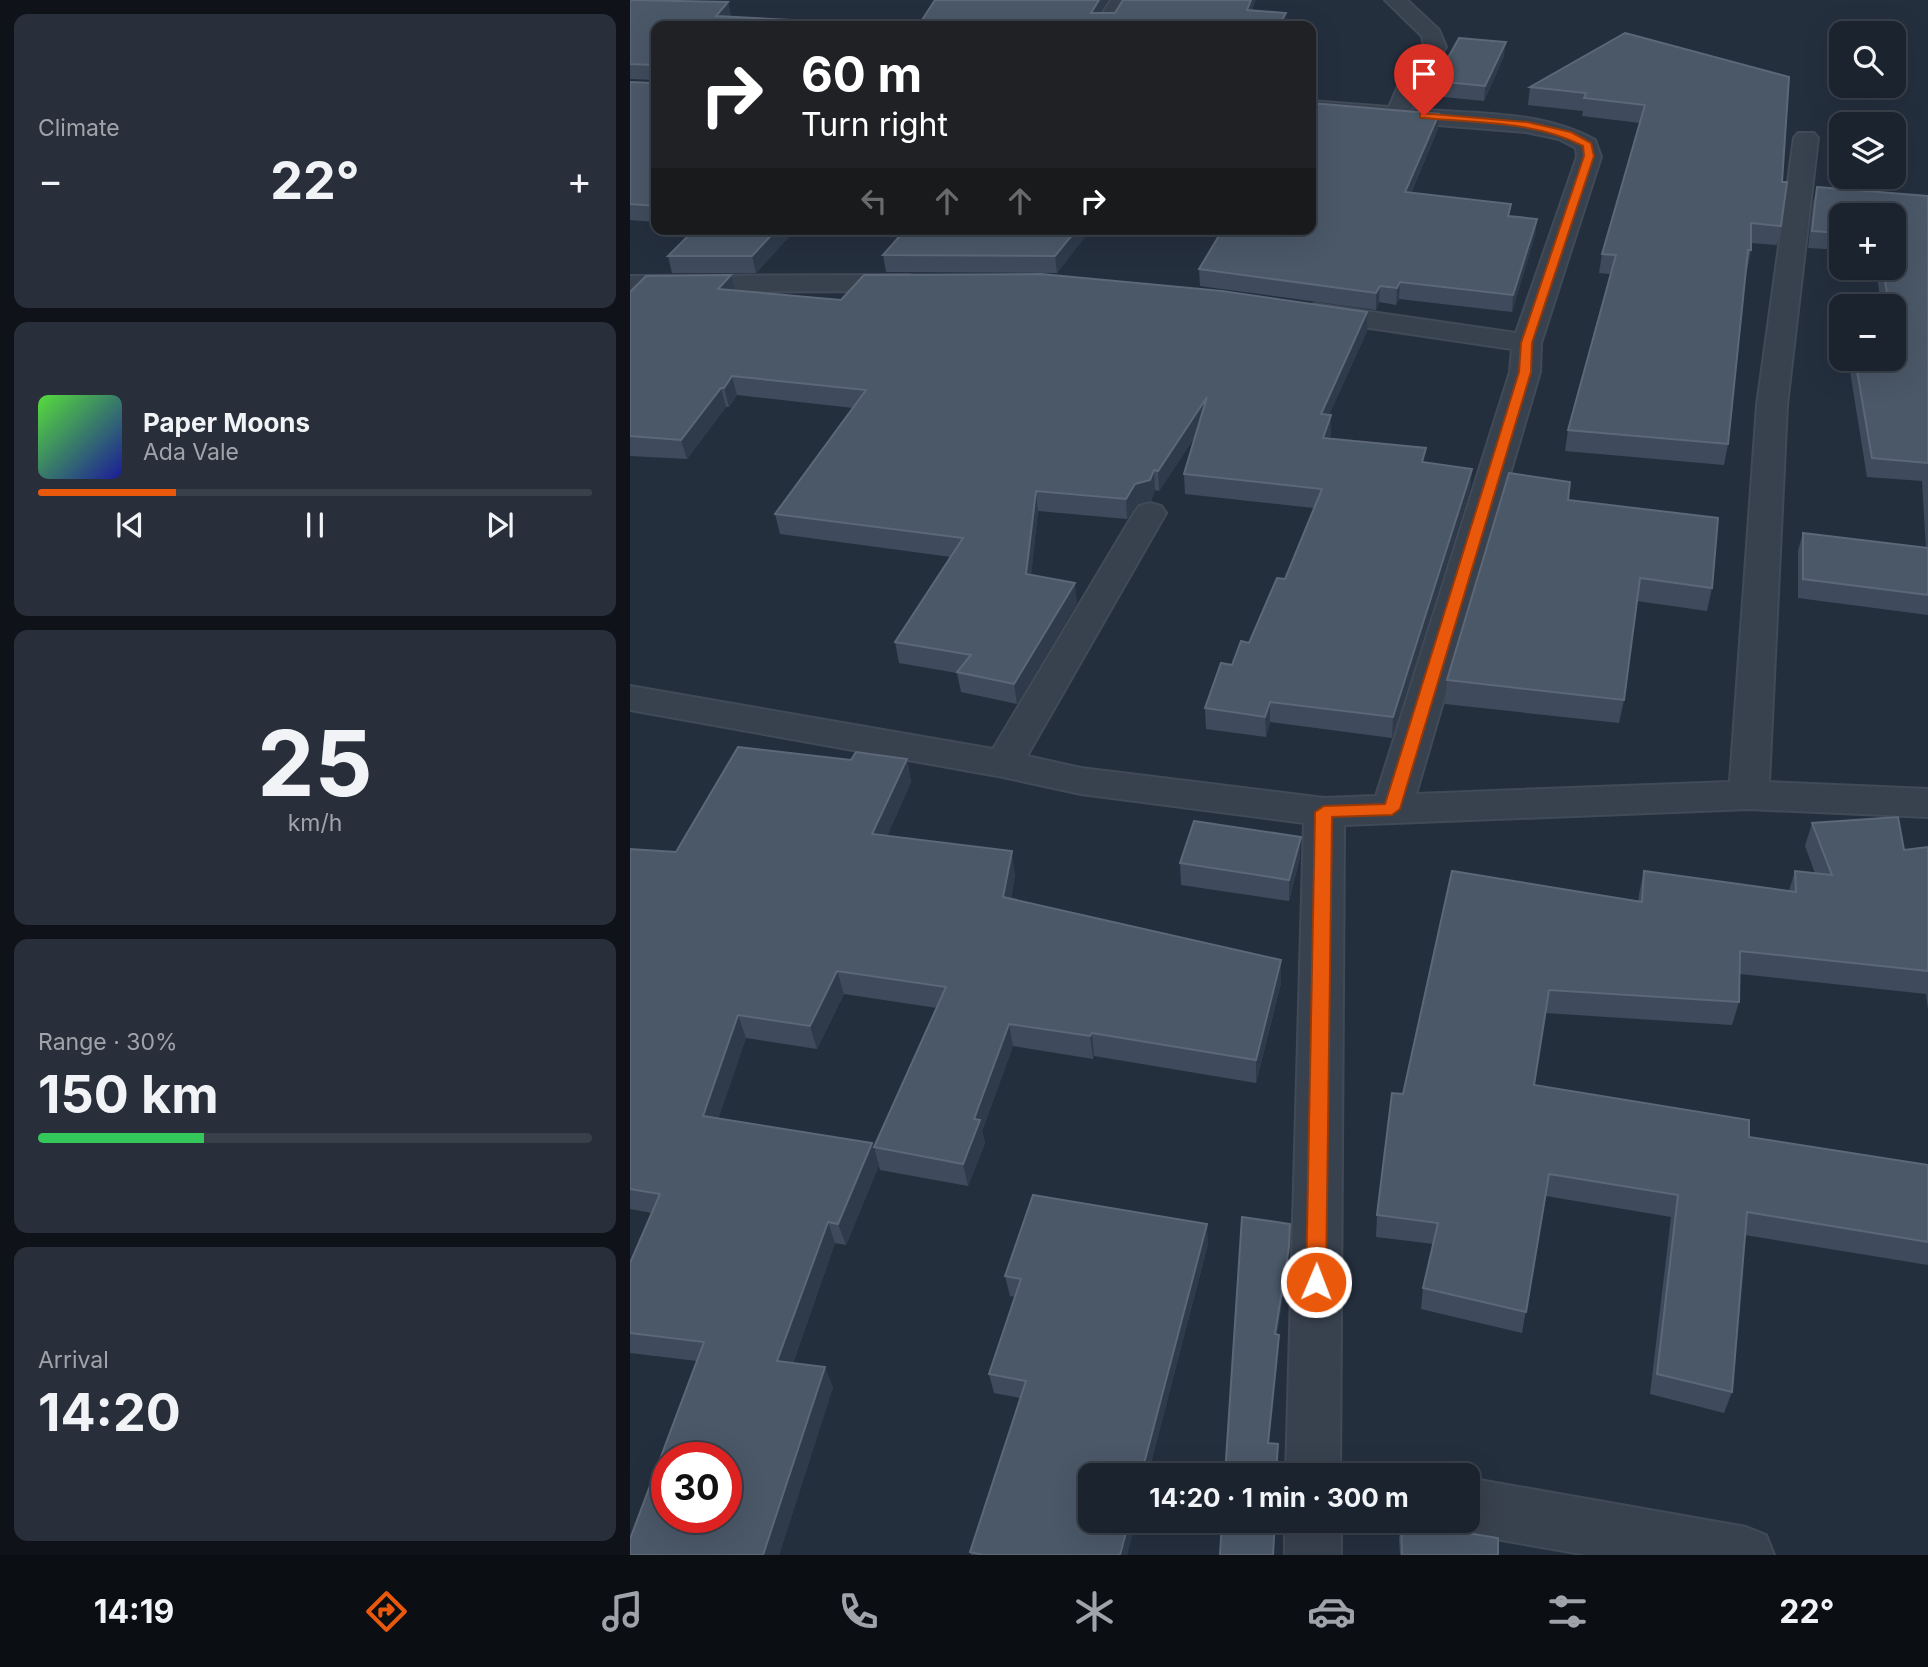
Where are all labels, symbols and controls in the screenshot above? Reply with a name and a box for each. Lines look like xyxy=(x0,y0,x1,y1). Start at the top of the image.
map controls xyxy=(1829,21,1906,371)
button: search xyxy=(1829,21,1906,98)
pin xyxy=(1394,44,1454,116)
text: 60 m xyxy=(801,45,922,104)
icon: right xyxy=(686,49,777,140)
icon: arrive xyxy=(1405,55,1443,93)
text: Turn right xyxy=(801,105,948,144)
button: layers xyxy=(1829,112,1906,189)
text: Climate xyxy=(38,114,120,142)
text: 22° xyxy=(270,149,360,212)
text: − xyxy=(38,157,63,203)
text: + xyxy=(567,157,592,203)
icon: left xyxy=(855,182,893,220)
icon: ahead xyxy=(928,182,966,220)
icon: ahead xyxy=(1001,182,1039,220)
icon: right xyxy=(1074,182,1112,220)
button: + xyxy=(1829,203,1906,280)
button: − xyxy=(1829,294,1906,371)
text: Paper Moons xyxy=(143,407,310,438)
text: Ada Vale xyxy=(143,438,239,466)
icon: previous xyxy=(111,506,149,544)
icon: pause xyxy=(296,506,334,544)
icon: next xyxy=(481,506,519,544)
text: 25 xyxy=(257,708,373,818)
text: km/h xyxy=(288,809,342,837)
text: Range · 30% xyxy=(38,1028,178,1056)
text: 150 km xyxy=(38,1063,219,1126)
position arrow xyxy=(1279,1245,1353,1319)
text: Arrival xyxy=(38,1346,109,1374)
text: 14:20 xyxy=(38,1381,181,1444)
speed limit sign: 30 xyxy=(651,1442,742,1533)
text: 14:20 · 1 min · 300 m xyxy=(1149,1482,1409,1513)
icon: directions xyxy=(362,1587,411,1636)
icon: music xyxy=(598,1587,647,1636)
icon: phone xyxy=(834,1587,883,1636)
icon: climate xyxy=(1070,1587,1119,1636)
icon: car xyxy=(1307,1587,1356,1636)
icon: filters xyxy=(1543,1587,1592,1636)
text: 14:19 xyxy=(94,1592,174,1631)
text: 22° xyxy=(1779,1592,1834,1631)

